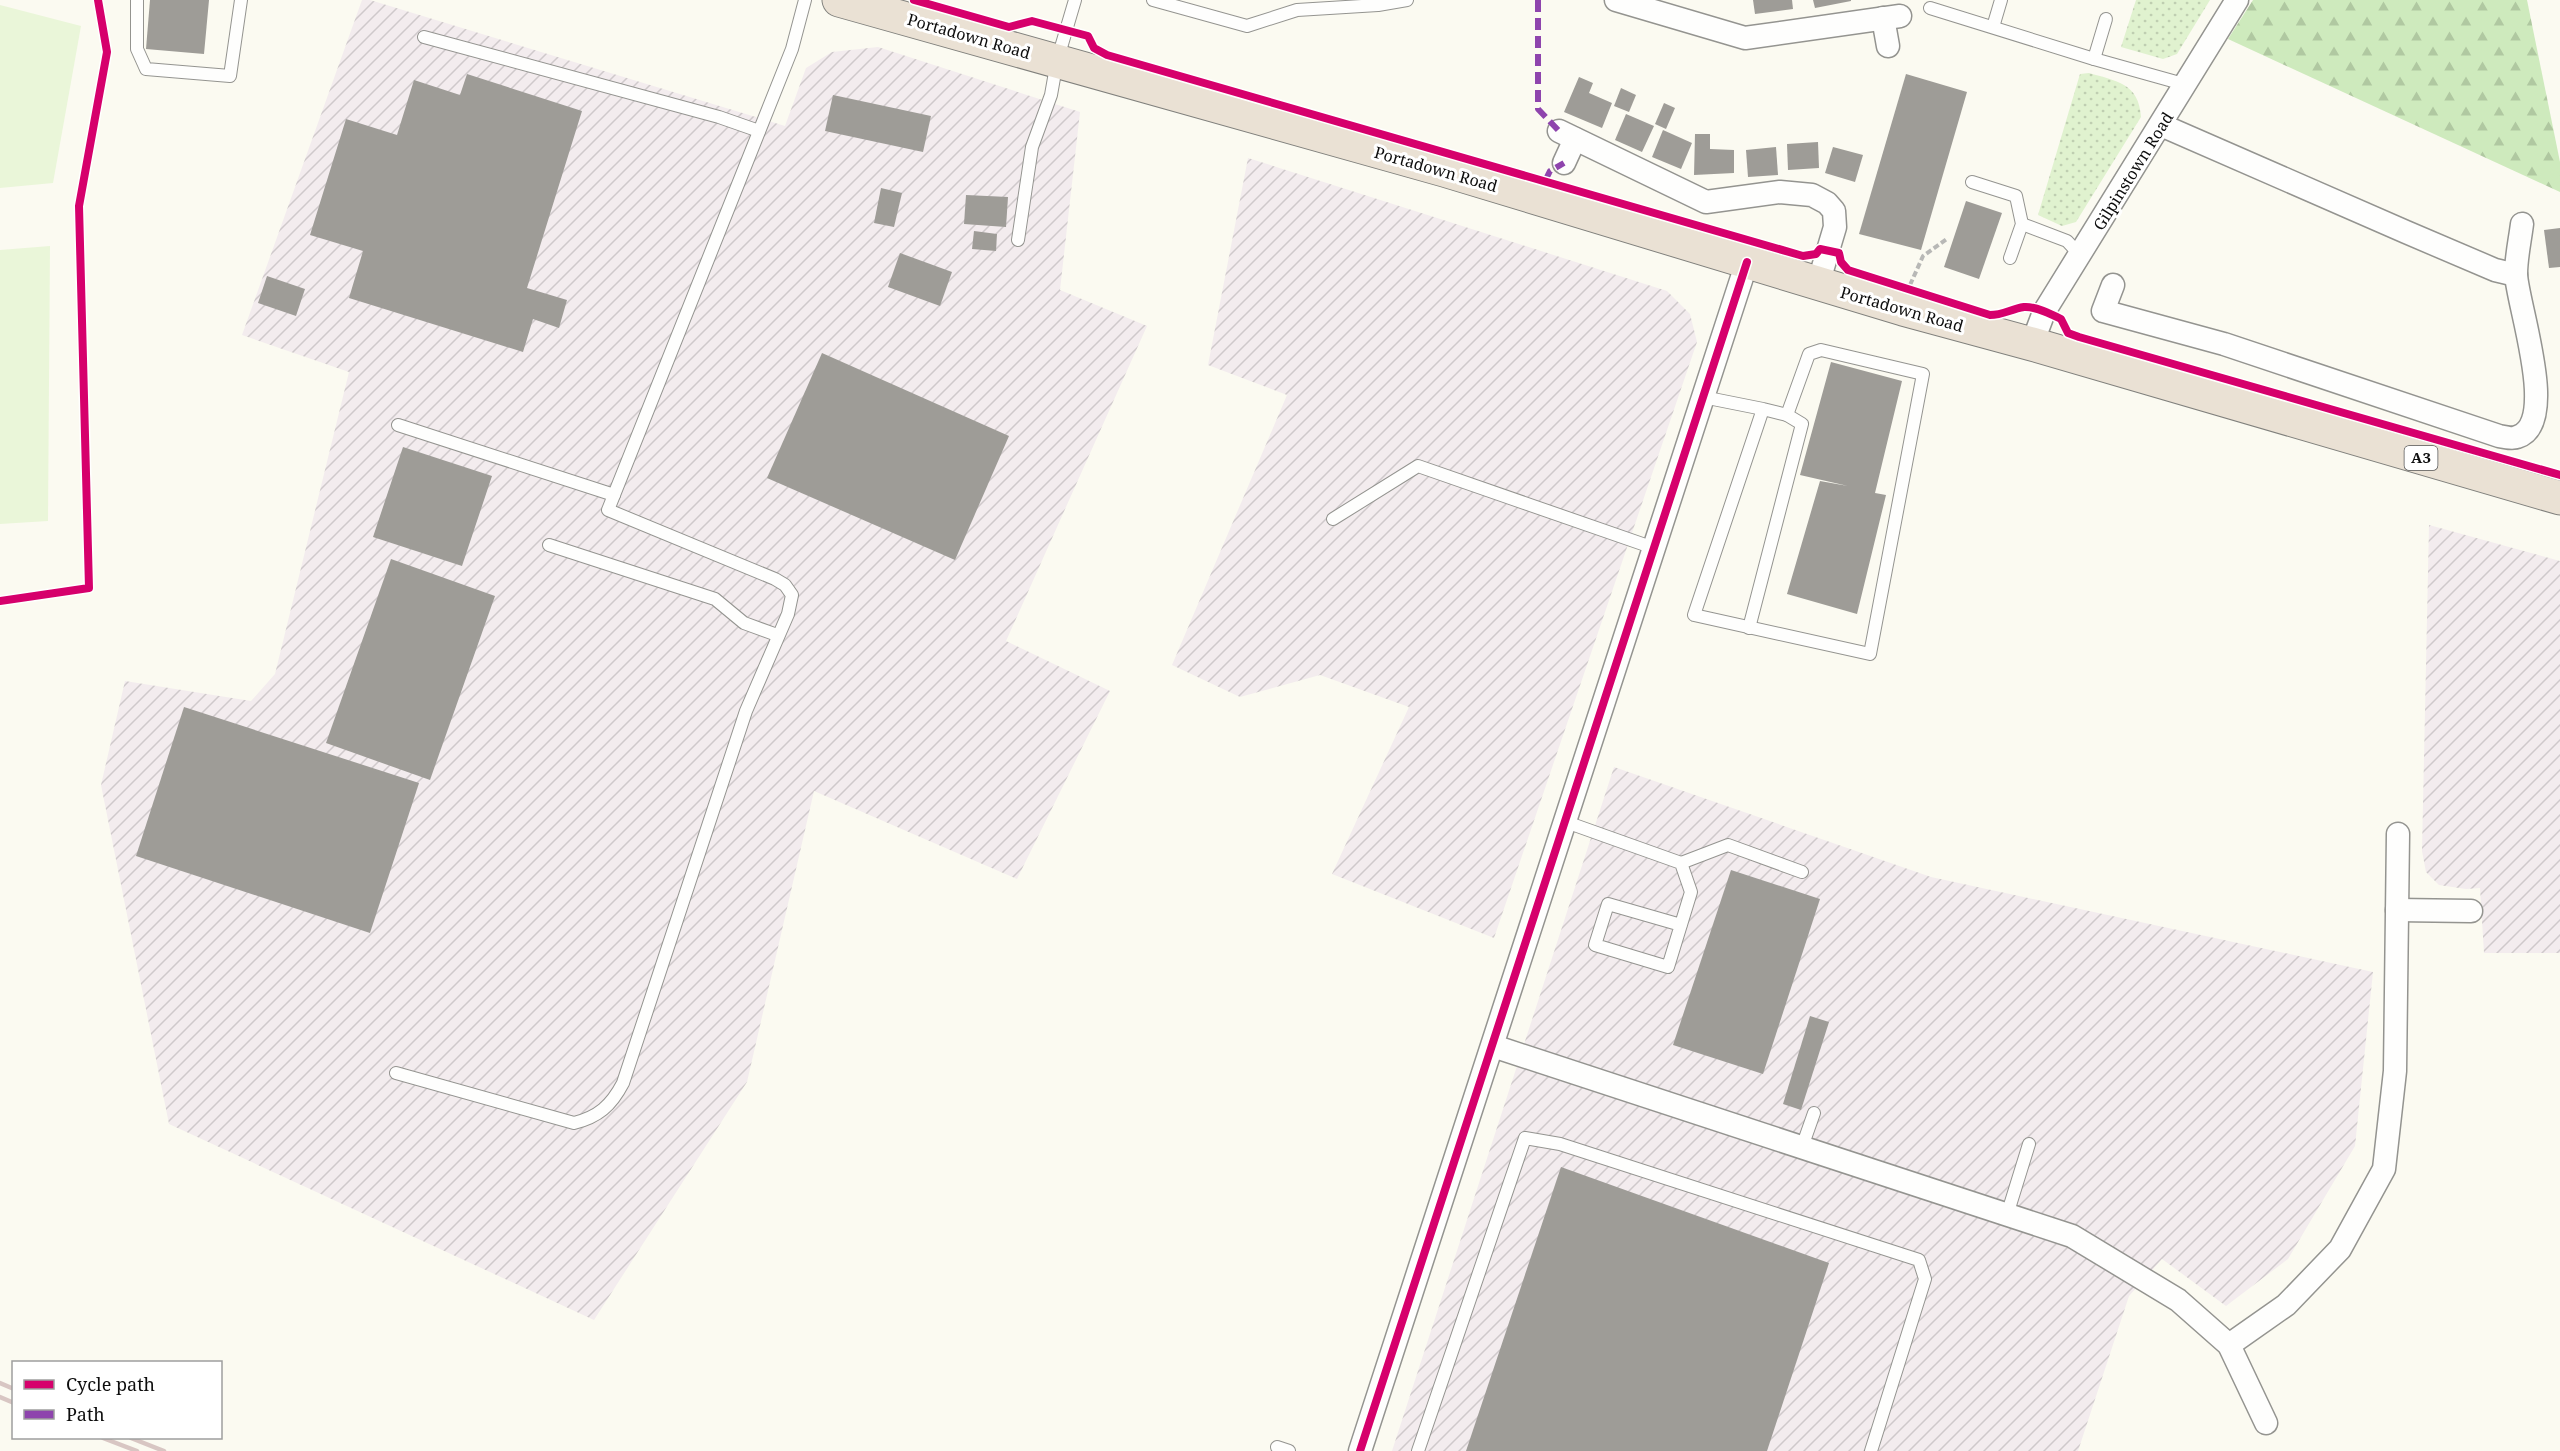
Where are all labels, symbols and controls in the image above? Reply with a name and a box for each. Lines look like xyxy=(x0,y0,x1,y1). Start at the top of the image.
street label: Portadown Road xyxy=(905,8,1033,64)
street label: Gilpinstown Road xyxy=(2088,107,2178,234)
street label: Portadown Road xyxy=(1372,141,1500,197)
street label: Portadown Road xyxy=(1838,281,1966,337)
road number: A3 xyxy=(2404,446,2438,470)
legend xyxy=(12,1361,222,1439)
text: Cycle path xyxy=(66,1372,155,1396)
text: Path xyxy=(66,1402,105,1426)

